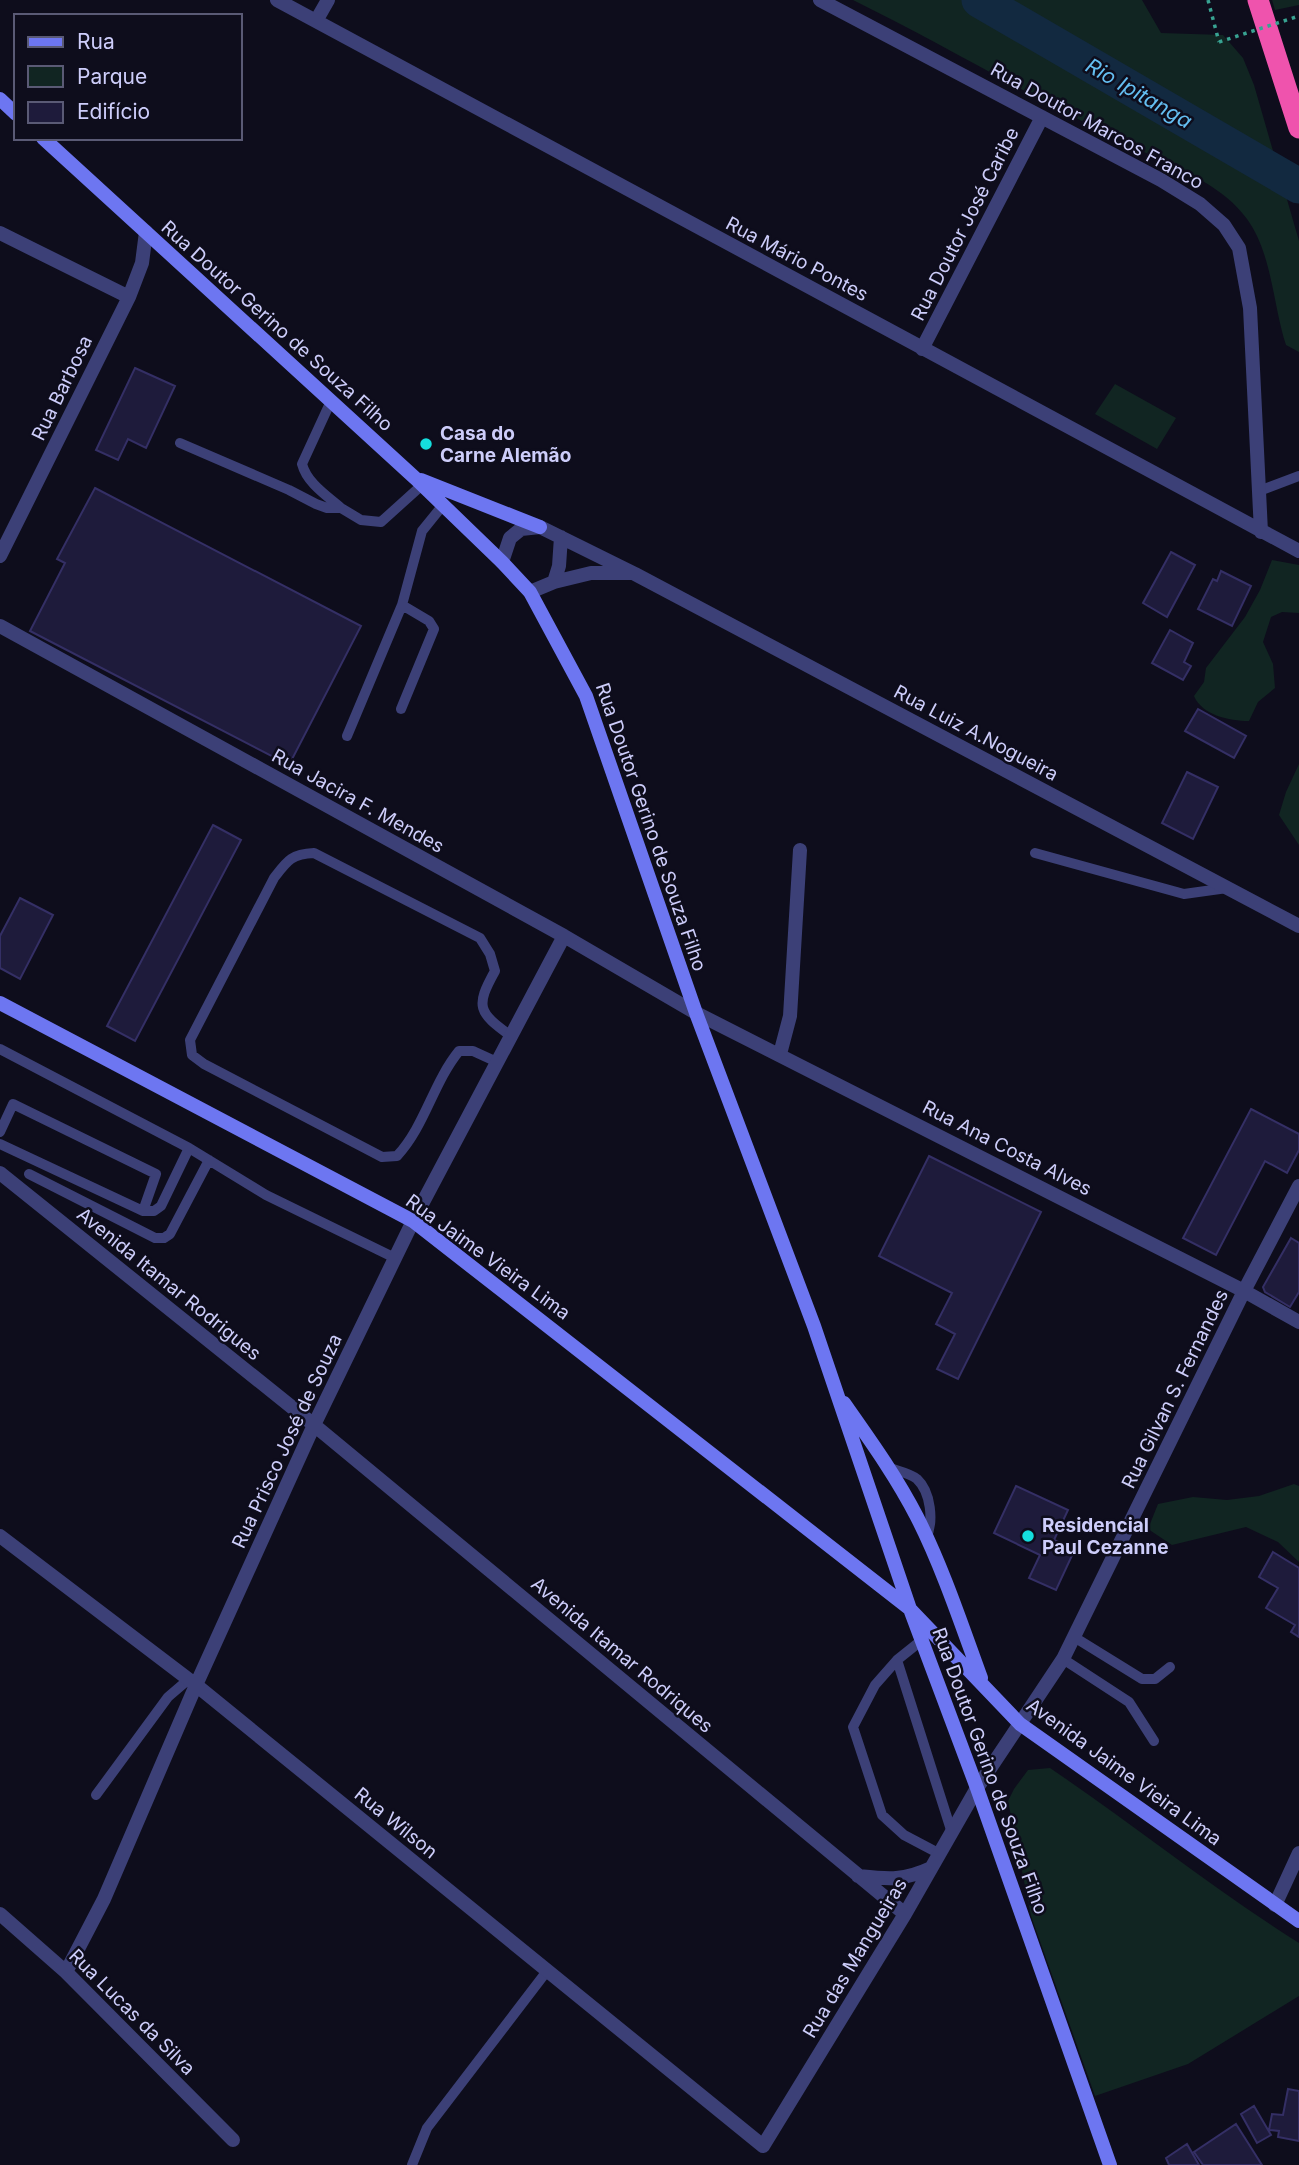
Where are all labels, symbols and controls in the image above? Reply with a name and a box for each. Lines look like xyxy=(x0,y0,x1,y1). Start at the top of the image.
legend xyxy=(14,14,242,140)
text: Rua xyxy=(77,29,115,54)
water label: Rio Ipitanga xyxy=(1081,53,1197,134)
street label: Rua Doutor Marcos Franco xyxy=(986,58,1208,194)
text: Parque xyxy=(77,64,147,89)
text: Edifício xyxy=(77,99,150,124)
street label: Rua Doutor José Caribe xyxy=(906,124,1024,324)
street label: Rua Mário Pontes xyxy=(722,212,872,306)
street label: Rua Doutor Gerino de Souza Filho xyxy=(157,216,397,436)
street label: Rua Barbosa xyxy=(27,332,97,444)
place label: Casa do Carne Alemão xyxy=(440,422,571,467)
marker: Casa do Carne Alemão xyxy=(418,436,434,452)
street label: Rua Doutor Gerino de Souza Filho xyxy=(591,680,711,974)
street label: Rua Luiz A.Nogueira xyxy=(890,680,1062,786)
street label: Rua Jacira F. Mendes xyxy=(268,744,448,858)
street label: Rua Ana Costa Alves xyxy=(919,1095,1095,1201)
street label: Rua Jaime Vieira Lima xyxy=(401,1190,575,1324)
street label: Avenida Itamar Rodrigues xyxy=(72,1203,266,1365)
street label: Rua Gilvan S. Fernandes xyxy=(1117,1286,1233,1492)
street label: Rua Prisco José de Souza xyxy=(227,1330,347,1552)
place label: Residencial Paul Cezanne xyxy=(1042,1514,1168,1559)
marker: Residencial Paul Cezanne xyxy=(1020,1528,1036,1544)
street label: Avenida Itamar Rodriques xyxy=(527,1572,717,1738)
street label: Rua Doutor Gerino de Souza Filho xyxy=(927,1624,1053,1918)
street label: Avenida Jaime Vieira Lima xyxy=(1022,1694,1226,1850)
street label: Rua Wilson xyxy=(350,1783,442,1863)
street label: Rua das Mangueiras xyxy=(798,1874,912,2042)
street label: Rua Lucas da Silva xyxy=(64,1944,200,2080)

